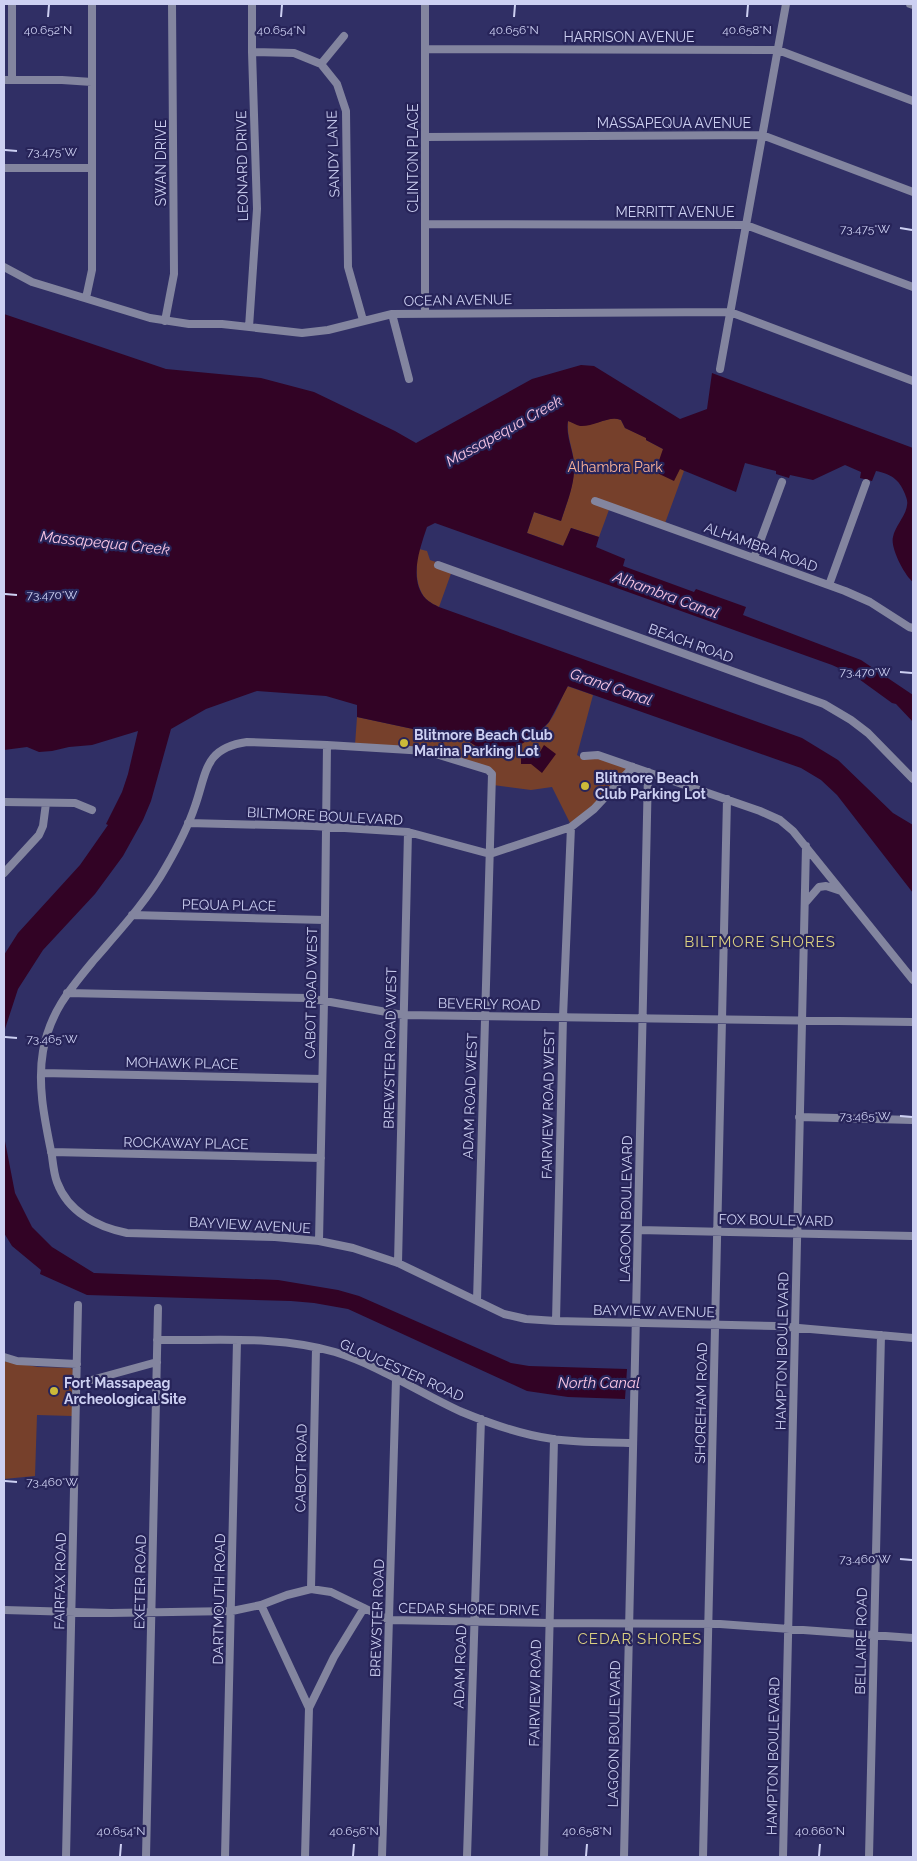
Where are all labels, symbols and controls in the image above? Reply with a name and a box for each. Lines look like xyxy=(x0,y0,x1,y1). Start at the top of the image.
text: 40.652°N xyxy=(24,23,72,37)
text: 40.654°N xyxy=(257,23,305,37)
text: 40.656°N xyxy=(489,23,539,37)
text: 40.658°N xyxy=(722,23,772,37)
street label: HARRISON AVENUE xyxy=(563,29,695,45)
street label: CLINTON PLACE xyxy=(405,103,421,213)
street label: SANDY LANE xyxy=(323,110,343,198)
street label: LEONARD DRIVE xyxy=(233,111,251,221)
street label: MASSAPEQUA AVENUE xyxy=(597,115,751,131)
street label: SWAN DRIVE xyxy=(153,120,169,206)
text: 73.475°W xyxy=(27,145,77,159)
street label: MERRITT AVENUE xyxy=(616,204,734,220)
text: 73.475°W xyxy=(840,222,890,236)
street label: OCEAN AVENUE xyxy=(404,291,512,309)
water label: Massapequa Creek xyxy=(443,392,565,470)
park label: Alhambra Park xyxy=(567,459,663,475)
street label: ALHAMBRA ROAD xyxy=(702,519,820,575)
water label: Massapequa Creek xyxy=(39,527,171,559)
water label: Alhambra Canal xyxy=(610,567,721,622)
text: 73.470°W xyxy=(27,588,78,602)
street label: BEACH ROAD xyxy=(646,620,736,666)
water label: Grand Canal xyxy=(568,665,654,709)
text: 73.470°W xyxy=(840,665,891,679)
place label: Blitmore Beach Club Marina Parking Lot xyxy=(414,727,553,759)
marker: Blitmore Beach Club Marina Parking Lot xyxy=(398,737,410,749)
place label: Blitmore Beach Club Parking Lot xyxy=(595,770,707,802)
marker: Blitmore Beach Club Parking Lot xyxy=(579,780,591,792)
street label: BILTMORE BOULEVARD xyxy=(247,804,403,828)
street label: PEQUA PLACE xyxy=(182,896,276,914)
street label: CABOT ROAD WEST xyxy=(302,926,320,1059)
district label: BILTMORE SHORES xyxy=(684,933,836,951)
street label: BREWSTER ROAD WEST xyxy=(381,967,399,1129)
street label: BEVERLY ROAD xyxy=(438,995,540,1013)
street label: FAIRVIEW ROAD WEST xyxy=(539,1028,557,1179)
text: 73.465°W xyxy=(26,1032,78,1046)
street label: ADAM ROAD WEST xyxy=(460,1032,480,1159)
street label: MOHAWK PLACE xyxy=(125,1054,239,1072)
text: 73.465°W xyxy=(839,1109,891,1123)
street label: ROCKAWAY PLACE xyxy=(123,1134,249,1152)
street label: LAGOON BOULEVARD xyxy=(617,1135,635,1283)
street label: FOX BOULEVARD xyxy=(718,1211,834,1229)
street label: BAYVIEW AVENUE xyxy=(189,1214,311,1236)
street label: HAMPTON BOULEVARD xyxy=(773,1272,791,1430)
street label: BAYVIEW AVENUE xyxy=(593,1302,715,1320)
street label: GLOUCESTER ROAD xyxy=(338,1335,466,1405)
street label: SHOREHAM ROAD xyxy=(692,1342,710,1464)
water label: North Canal xyxy=(558,1374,640,1392)
place label: Fort Massapeag Archeological Site xyxy=(64,1375,187,1407)
marker: Fort Massapeag Archeological Site xyxy=(48,1385,60,1397)
street label: CABOT ROAD xyxy=(292,1423,310,1513)
text: 73.460°W xyxy=(26,1475,78,1489)
street label: FAIRFAX ROAD xyxy=(51,1532,69,1630)
street label: DARTMOUTH ROAD xyxy=(210,1533,228,1665)
street label: EXETER ROAD xyxy=(131,1535,149,1629)
text: 73.460°W xyxy=(839,1552,891,1566)
street label: BREWSTER ROAD xyxy=(367,1559,387,1677)
street label: BELLAIRE ROAD xyxy=(852,1587,870,1695)
street label: CEDAR SHORE DRIVE xyxy=(398,1600,540,1618)
street label: ADAM ROAD xyxy=(451,1625,469,1709)
district label: CEDAR SHORES xyxy=(578,1630,702,1648)
street label: FAIRVIEW ROAD xyxy=(526,1639,544,1747)
street label: LAGOON BOULEVARD xyxy=(605,1660,623,1808)
street label: HAMPTON BOULEVARD xyxy=(764,1677,782,1835)
text: 40.654°N xyxy=(97,1824,145,1838)
text: 40.656°N xyxy=(329,1824,379,1838)
text: 40.658°N xyxy=(562,1824,612,1838)
text: 40.660°N xyxy=(795,1824,845,1838)

